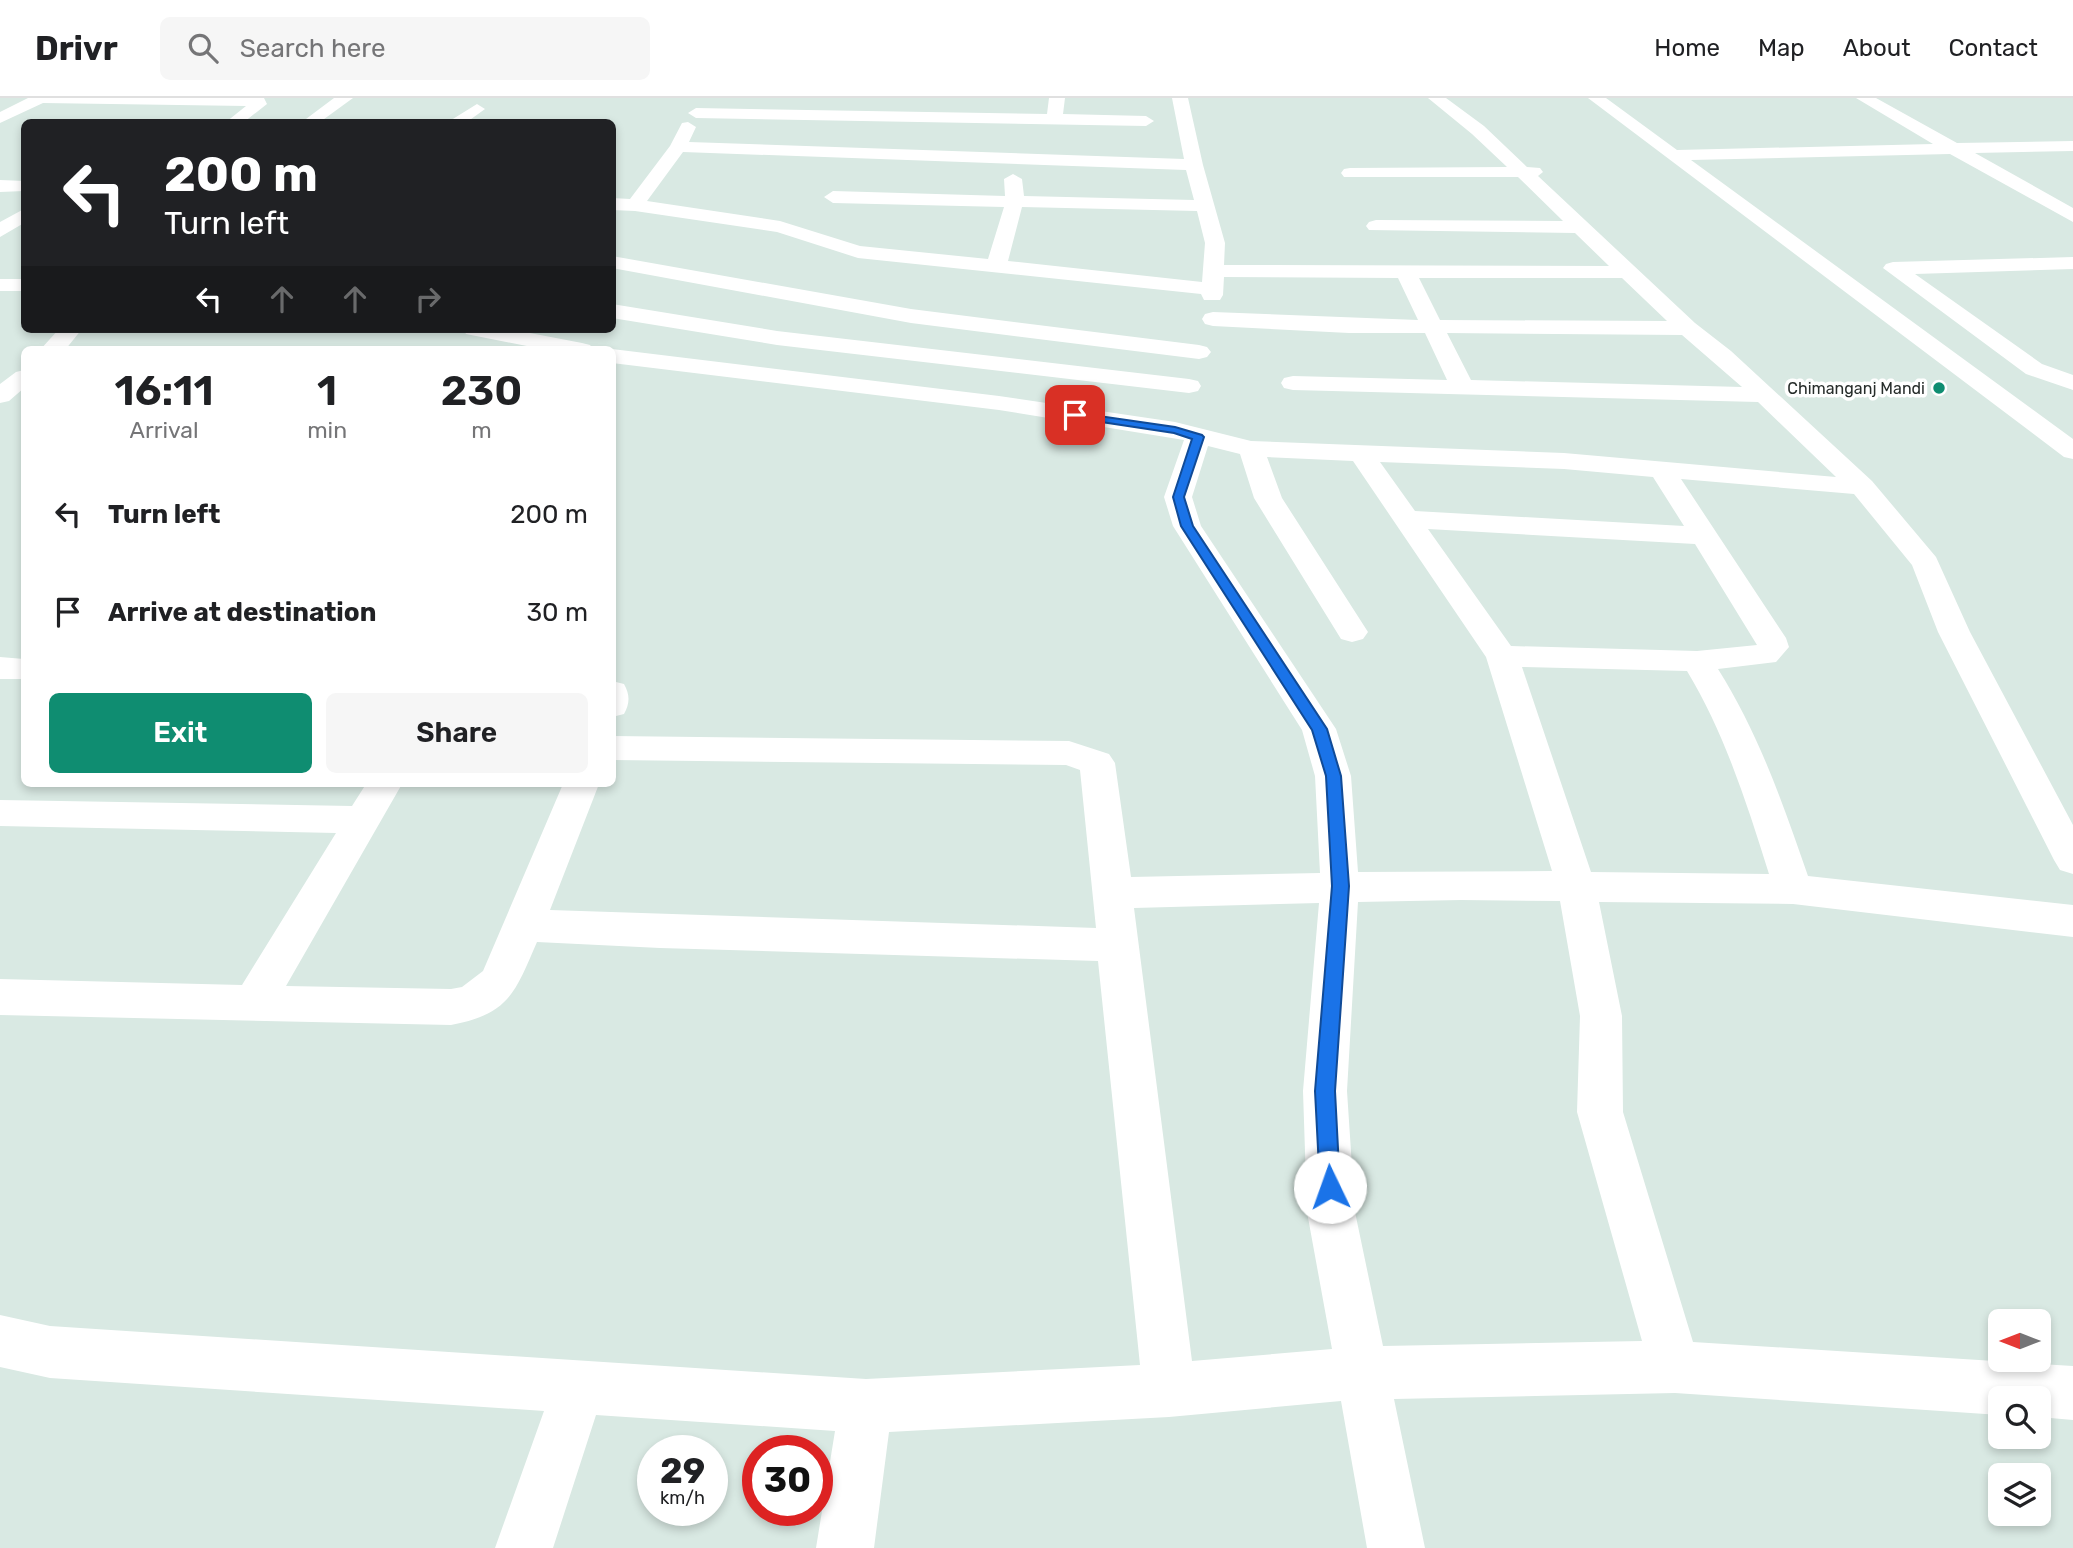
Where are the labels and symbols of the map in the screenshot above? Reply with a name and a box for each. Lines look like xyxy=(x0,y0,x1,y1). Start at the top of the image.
place label: Chimanganj Mandi xyxy=(1787,379,1925,398)
marker: Chimanganj Mandi xyxy=(1931,380,1947,396)
pin xyxy=(1045,385,1105,445)
position arrow xyxy=(1293,1150,1367,1224)
north arrow xyxy=(1988,1309,2051,1372)
speed limit sign: 30 xyxy=(742,1435,833,1526)

